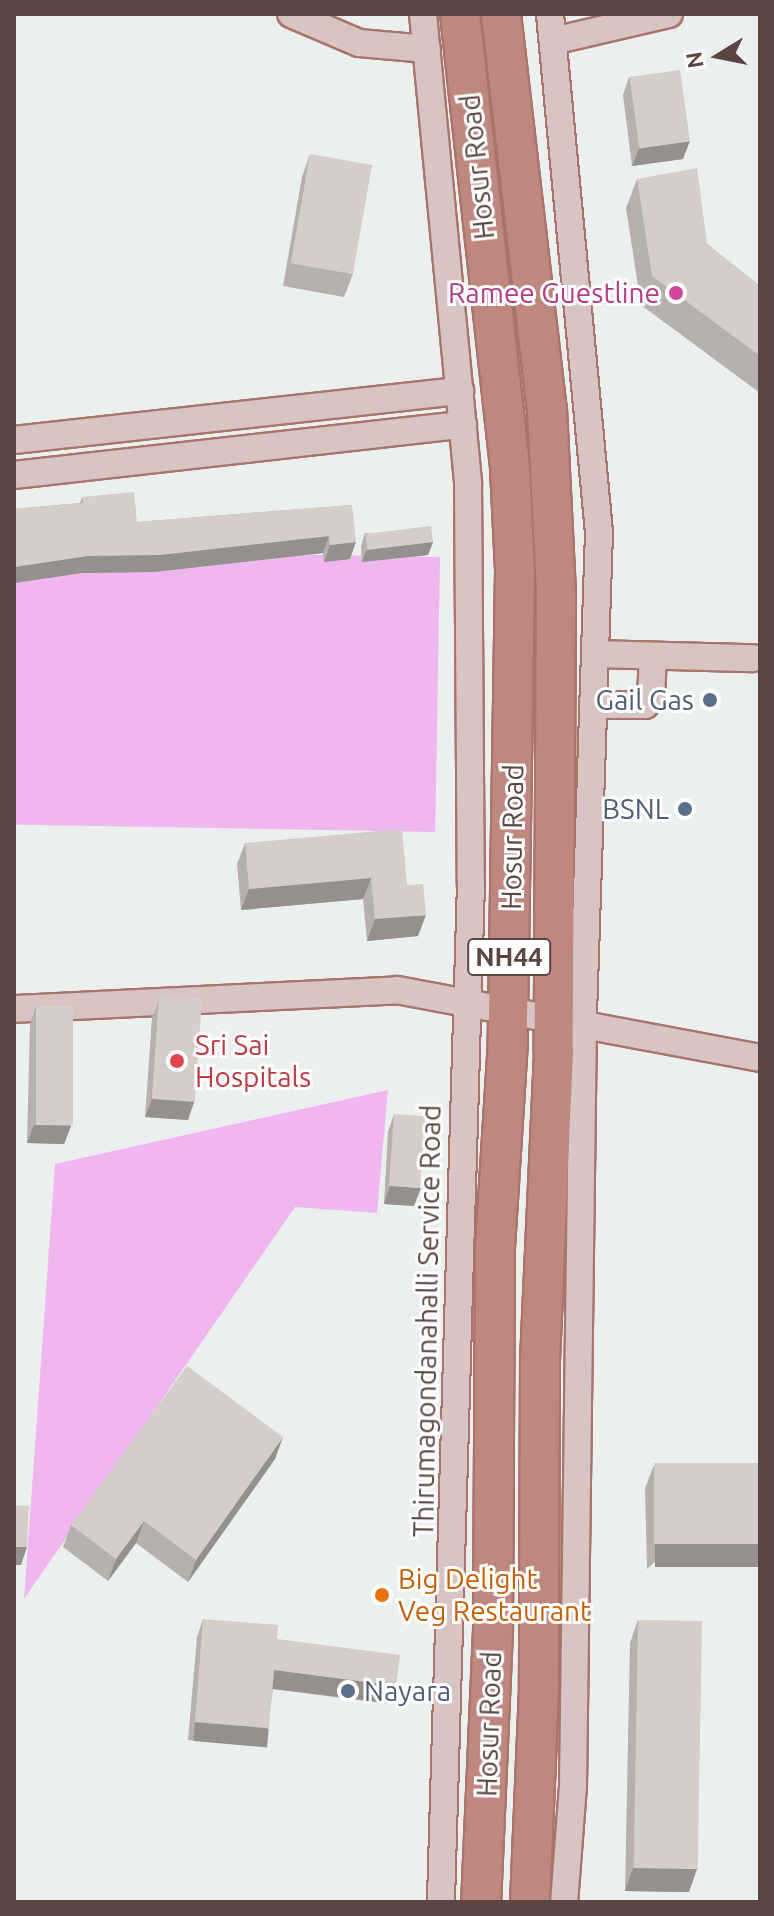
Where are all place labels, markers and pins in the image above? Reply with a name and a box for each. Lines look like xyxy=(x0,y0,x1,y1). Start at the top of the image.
place label: Ramee Guestline xyxy=(448,276,660,310)
marker: Ramee Guestline xyxy=(667,284,685,302)
place label: Gail Gas xyxy=(595,683,694,717)
marker: Gail Gas xyxy=(701,691,719,709)
place label: BSNL xyxy=(602,792,669,826)
marker: BSNL xyxy=(676,800,694,818)
place label: Sri Sai Hospitals xyxy=(195,1028,311,1094)
marker: Sri Sai Hospitals xyxy=(166,1050,188,1072)
place label: Big Delight Veg Restaurant xyxy=(398,1562,591,1628)
marker: Big Delight Veg Restaurant xyxy=(373,1586,391,1604)
place label: Nayara xyxy=(364,1674,451,1708)
marker: Nayara xyxy=(339,1682,357,1700)

